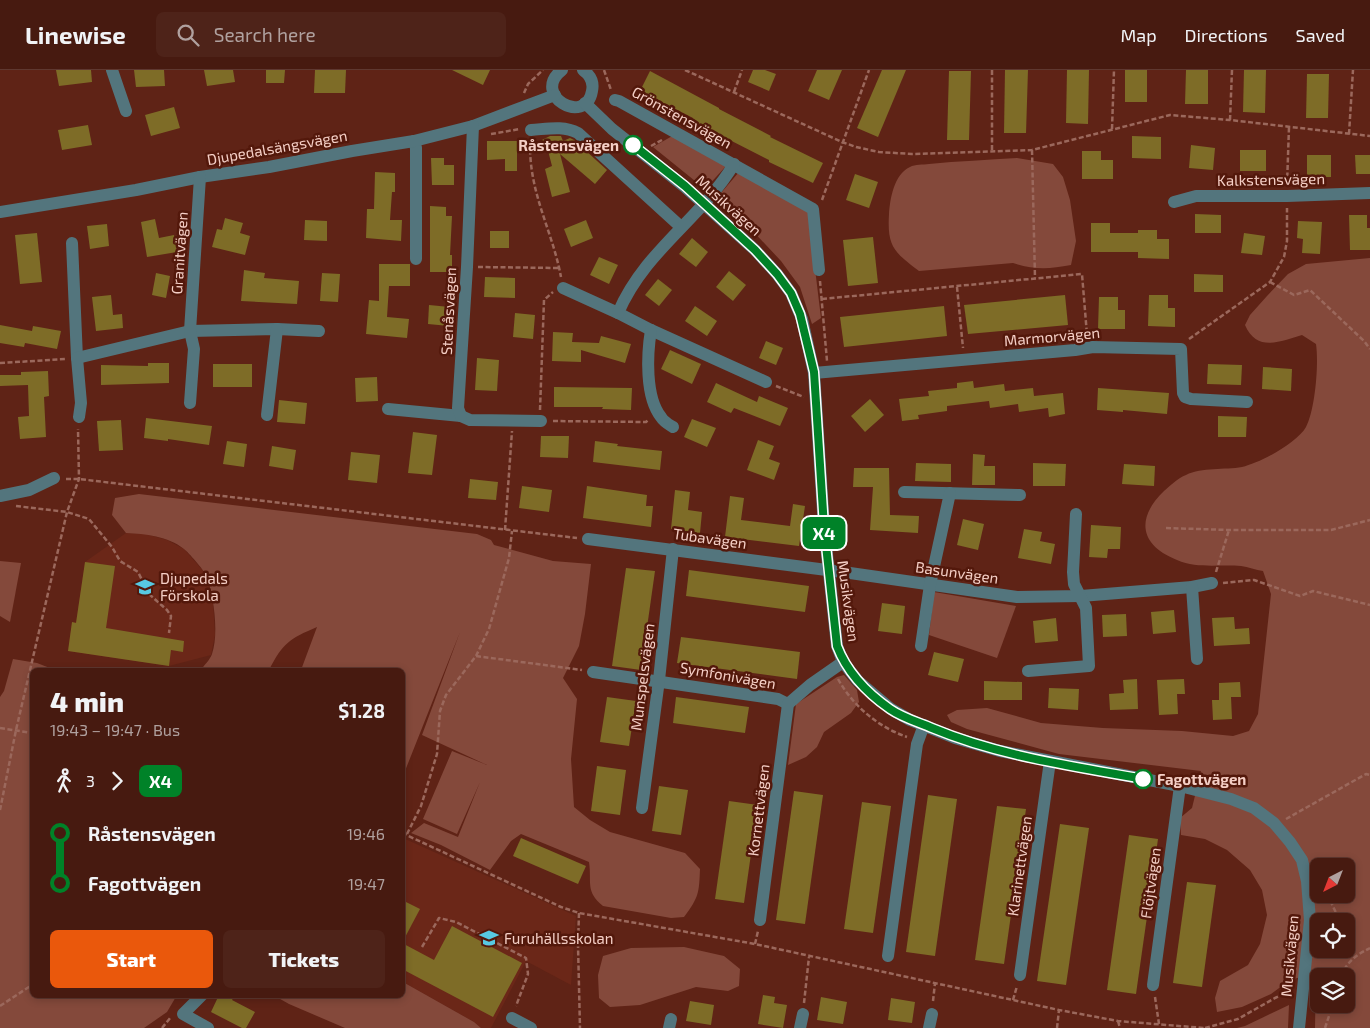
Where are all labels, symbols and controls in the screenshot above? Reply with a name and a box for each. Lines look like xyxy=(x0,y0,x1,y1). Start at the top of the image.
search box xyxy=(156,12,506,57)
text: Linewise xyxy=(25,20,126,49)
icon: search xyxy=(174,21,202,49)
text: Search here xyxy=(214,23,316,46)
text: Map xyxy=(1120,24,1157,46)
text: Directions xyxy=(1185,24,1268,46)
text: Saved xyxy=(1296,24,1345,46)
street label: Grönstensvägen xyxy=(629,82,735,152)
street label: Djupedalsängsvägen xyxy=(206,126,349,169)
marker: Råstensvägen xyxy=(623,135,643,155)
place label: Råstensvägen xyxy=(518,136,619,154)
street label: Kalkstensvägen xyxy=(1217,169,1325,189)
street label: Musikvägen xyxy=(693,171,765,239)
street label: Granitvägen xyxy=(167,211,191,295)
street label: Stenåsvägen xyxy=(437,267,459,355)
street label: Marmorvägen xyxy=(1003,323,1101,349)
line badge: X4 xyxy=(802,517,846,549)
text: X4 xyxy=(812,522,836,544)
street label: Tubavägen xyxy=(672,524,748,552)
street label: Basunvägen xyxy=(914,557,1000,587)
street label: Musikvägen xyxy=(834,559,864,643)
place label: Djupedals Förskola xyxy=(160,569,228,604)
school or university icon: Djupedals Förskola xyxy=(134,576,156,598)
street label: Munspelsvägen xyxy=(626,622,658,732)
street label: Symfonivägen xyxy=(679,658,777,692)
text: 4 min xyxy=(50,684,124,718)
text: $1.28 xyxy=(338,699,385,722)
text: 19:43 – 19:47 · Bus xyxy=(50,720,180,739)
street label: Kornettvägen xyxy=(743,763,773,857)
icon: walk xyxy=(50,767,78,795)
icon: forward xyxy=(103,767,131,795)
marker: Fagottvägen xyxy=(1133,769,1153,789)
text: X4 xyxy=(149,770,172,792)
place label: Fagottvägen xyxy=(1157,770,1246,788)
text: 3 xyxy=(86,771,95,790)
street label: Klarinettvägen xyxy=(1003,815,1035,917)
text: Råstensvägen xyxy=(88,822,216,845)
text: 19:46 xyxy=(347,824,385,843)
street label: Flöjtvägen xyxy=(1136,846,1165,920)
north arrow xyxy=(1310,858,1355,902)
map controls xyxy=(1310,858,1355,1013)
text: Fagottvägen xyxy=(88,872,201,895)
text: 19:47 xyxy=(348,874,385,893)
button: locate xyxy=(1310,913,1355,958)
street label: Musikvägen xyxy=(1276,914,1302,998)
school or university icon: Furuhällsskolan xyxy=(478,927,500,949)
place label: Furuhällsskolan xyxy=(504,929,613,947)
button: Start xyxy=(50,930,213,988)
button: Tickets xyxy=(223,930,385,988)
button: layers xyxy=(1310,968,1355,1013)

